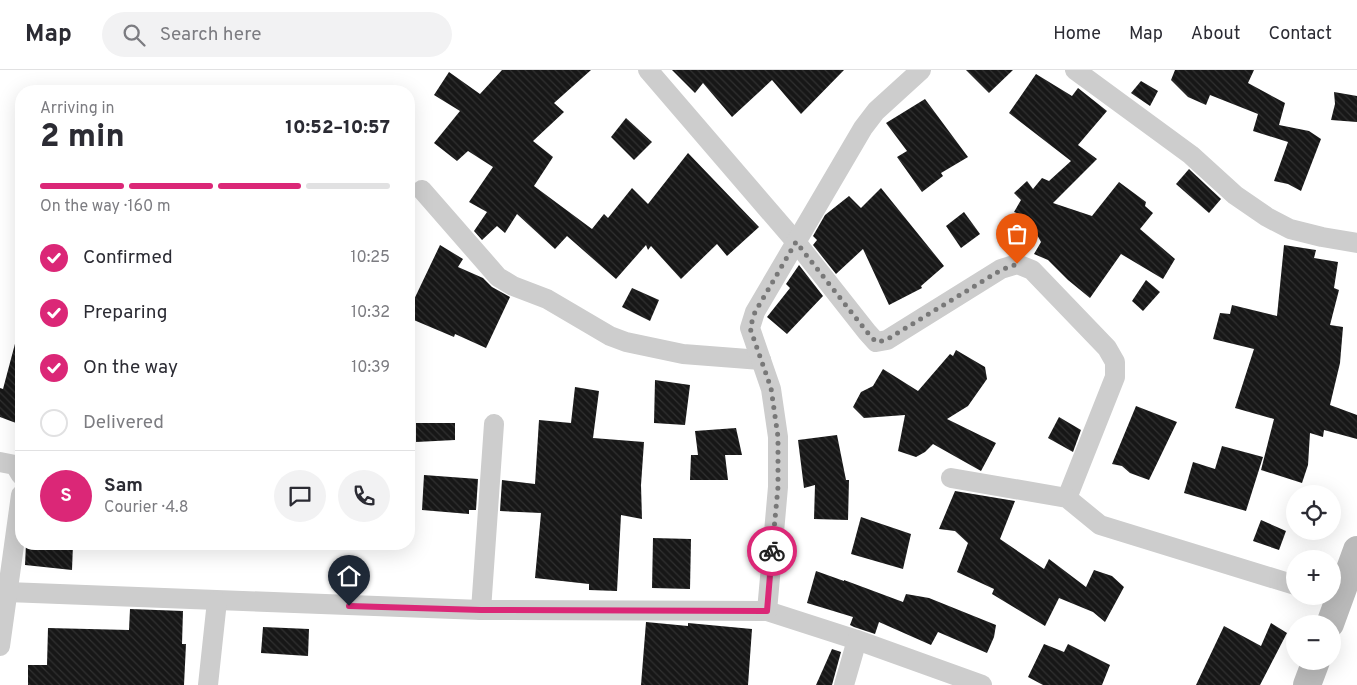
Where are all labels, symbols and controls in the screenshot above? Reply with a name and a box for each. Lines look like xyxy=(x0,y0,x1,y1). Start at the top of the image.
search box xyxy=(102,12,452,57)
text: Map xyxy=(25,20,72,50)
icon: search xyxy=(120,21,148,49)
text: Search here xyxy=(160,23,261,47)
text: Home xyxy=(1053,23,1101,46)
text: Map xyxy=(1129,23,1163,46)
text: About xyxy=(1191,23,1240,46)
text: Contact xyxy=(1268,23,1332,46)
text: Arriving in xyxy=(40,99,115,119)
text: 10:52–10:57 xyxy=(285,116,390,140)
text: 2 min xyxy=(40,118,125,158)
text: On the way · 160 m xyxy=(40,197,171,217)
pin xyxy=(996,213,1038,264)
icon: bag xyxy=(1003,220,1031,248)
icon: check xyxy=(40,244,68,272)
text: Confirmed xyxy=(83,246,173,270)
text: 10:25 xyxy=(350,248,390,268)
icon: check xyxy=(40,299,68,327)
text: Preparing xyxy=(83,301,167,325)
text: 10:32 xyxy=(351,303,390,323)
icon: check xyxy=(40,354,68,382)
text: On the way xyxy=(83,356,178,380)
text: 10:39 xyxy=(351,358,390,378)
text: Delivered xyxy=(83,411,164,435)
button: chat xyxy=(274,470,326,522)
button: phone xyxy=(338,470,390,522)
text: Sam xyxy=(104,474,143,498)
text: S xyxy=(60,484,72,508)
map controls xyxy=(1286,485,1341,670)
button: locate xyxy=(1286,485,1341,540)
text: Courier · 4.8 xyxy=(104,498,188,518)
courier xyxy=(747,526,797,576)
icon: bike xyxy=(758,537,786,565)
button: + xyxy=(1286,550,1341,605)
pin xyxy=(328,555,370,606)
icon: home xyxy=(335,562,363,590)
button: − xyxy=(1286,615,1341,670)

